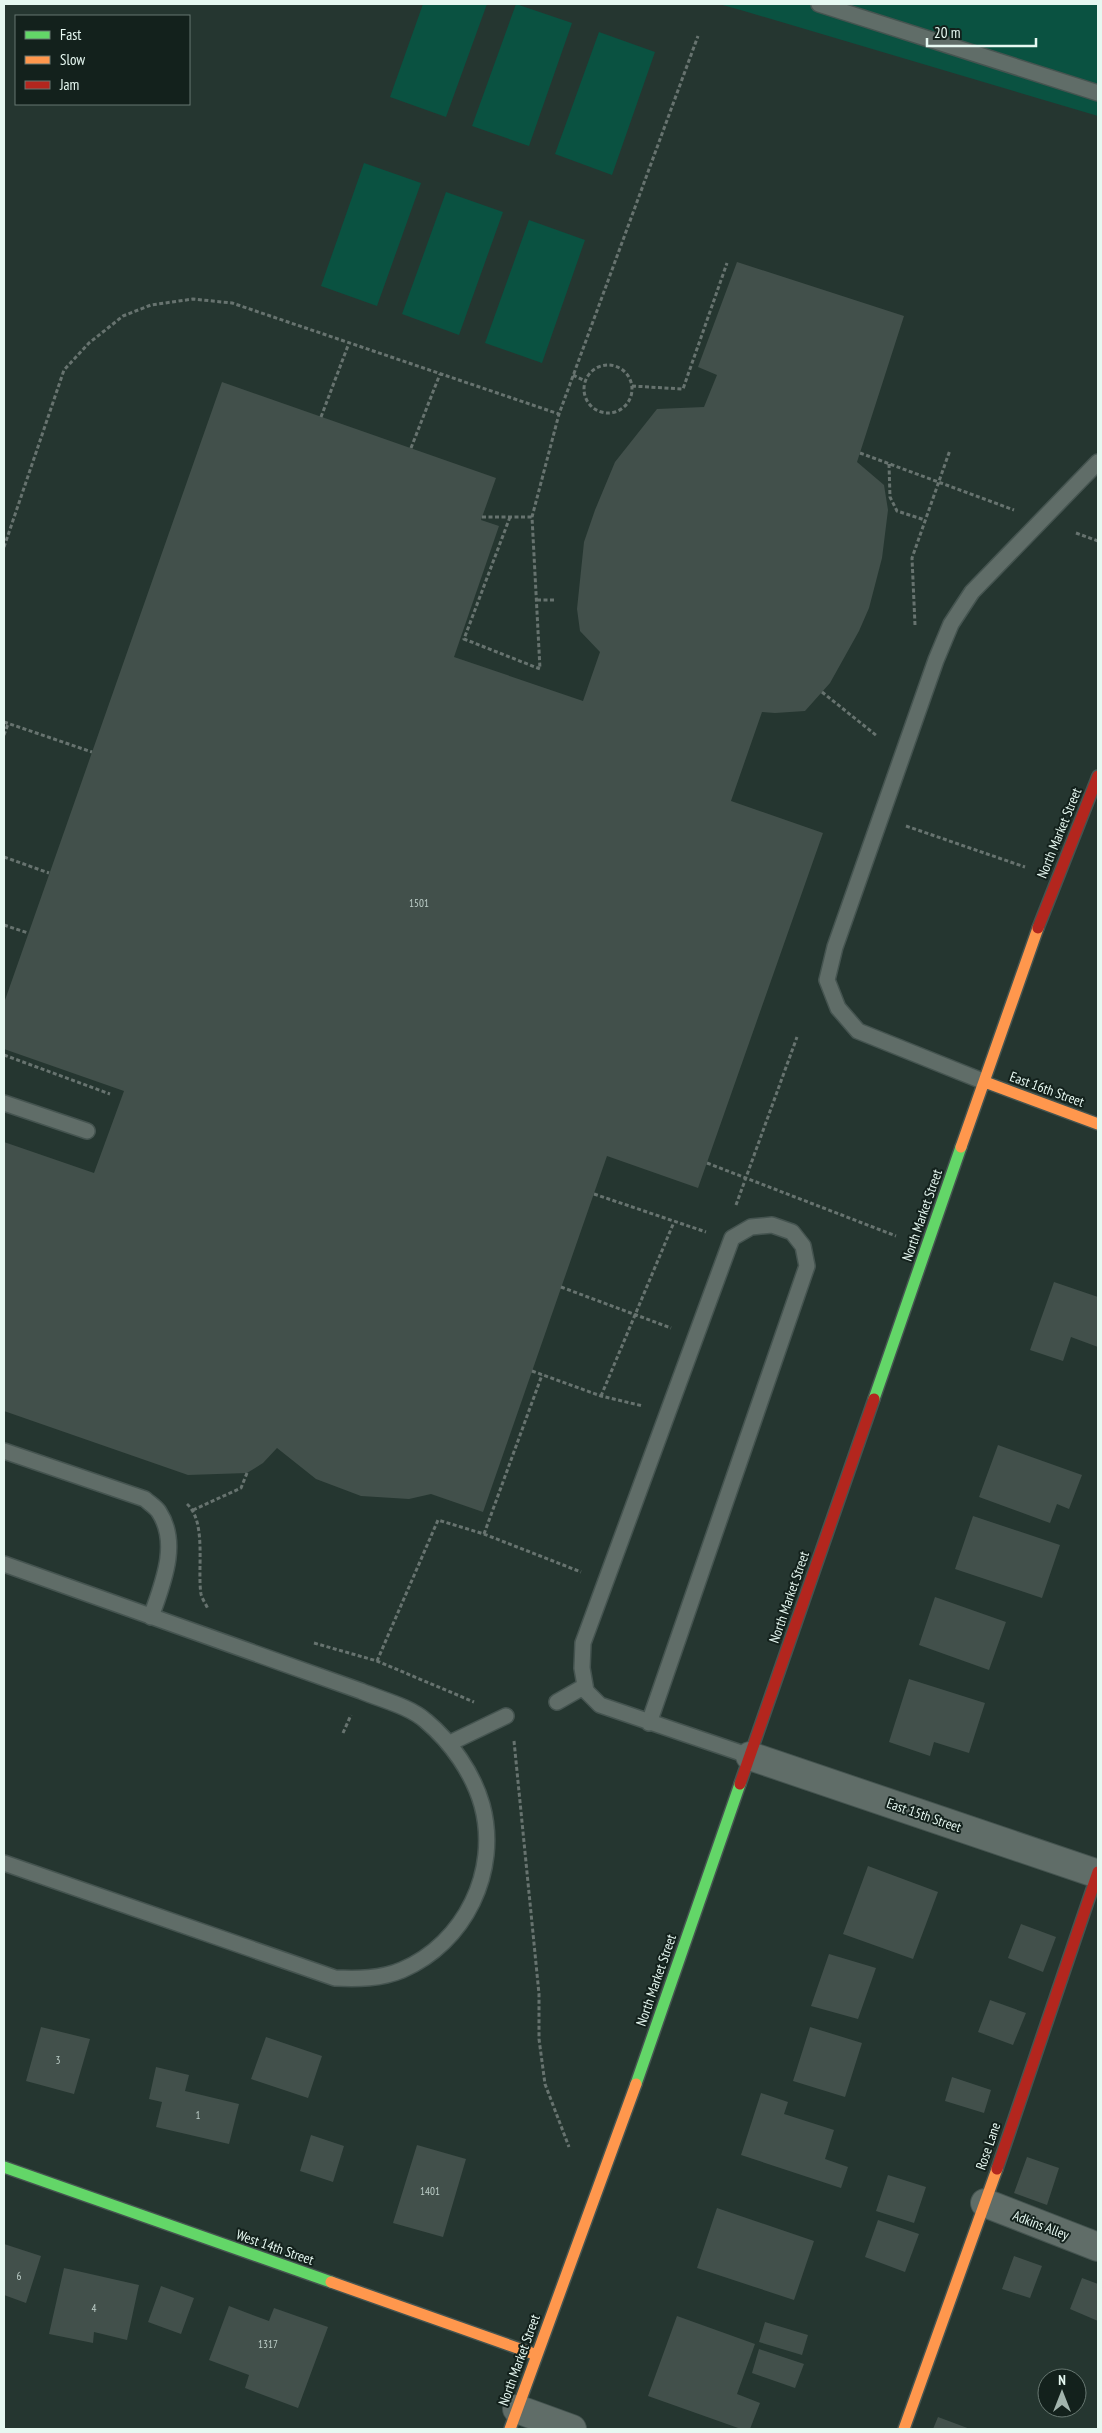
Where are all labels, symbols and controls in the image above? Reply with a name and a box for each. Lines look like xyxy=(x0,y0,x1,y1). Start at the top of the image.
legend xyxy=(15,15,190,105)
scale bar xyxy=(927,15,1036,47)
text: 20 m xyxy=(934,23,960,42)
text: Fast xyxy=(60,25,81,44)
text: Slow xyxy=(60,50,85,69)
text: Jam xyxy=(59,75,79,94)
street label: North Market Street xyxy=(1033,785,1085,881)
house number: 1501 xyxy=(409,896,429,910)
street label: East 16th Street xyxy=(1007,1067,1087,1111)
street label: North Market Street xyxy=(898,1167,946,1263)
street label: North Market Street xyxy=(765,1549,813,1645)
street label: East 15th Street xyxy=(884,1794,964,1836)
street label: North Market Street xyxy=(632,1932,680,2028)
house number: 3 xyxy=(56,2053,61,2067)
house number: 1 xyxy=(196,2108,201,2122)
street label: Rose Lane xyxy=(972,2120,1005,2172)
house number: 1401 xyxy=(420,2184,440,2198)
street label: Adkins Alley xyxy=(1010,2206,1072,2244)
street label: West 14th Street xyxy=(234,2225,316,2269)
house number: 6 xyxy=(17,2269,22,2283)
house number: 4 xyxy=(92,2301,97,2315)
street label: North Market Street xyxy=(494,2312,544,2408)
house number: 1317 xyxy=(258,2337,278,2351)
north arrow xyxy=(1037,2368,1087,2418)
text: N xyxy=(1058,2371,1066,2389)

